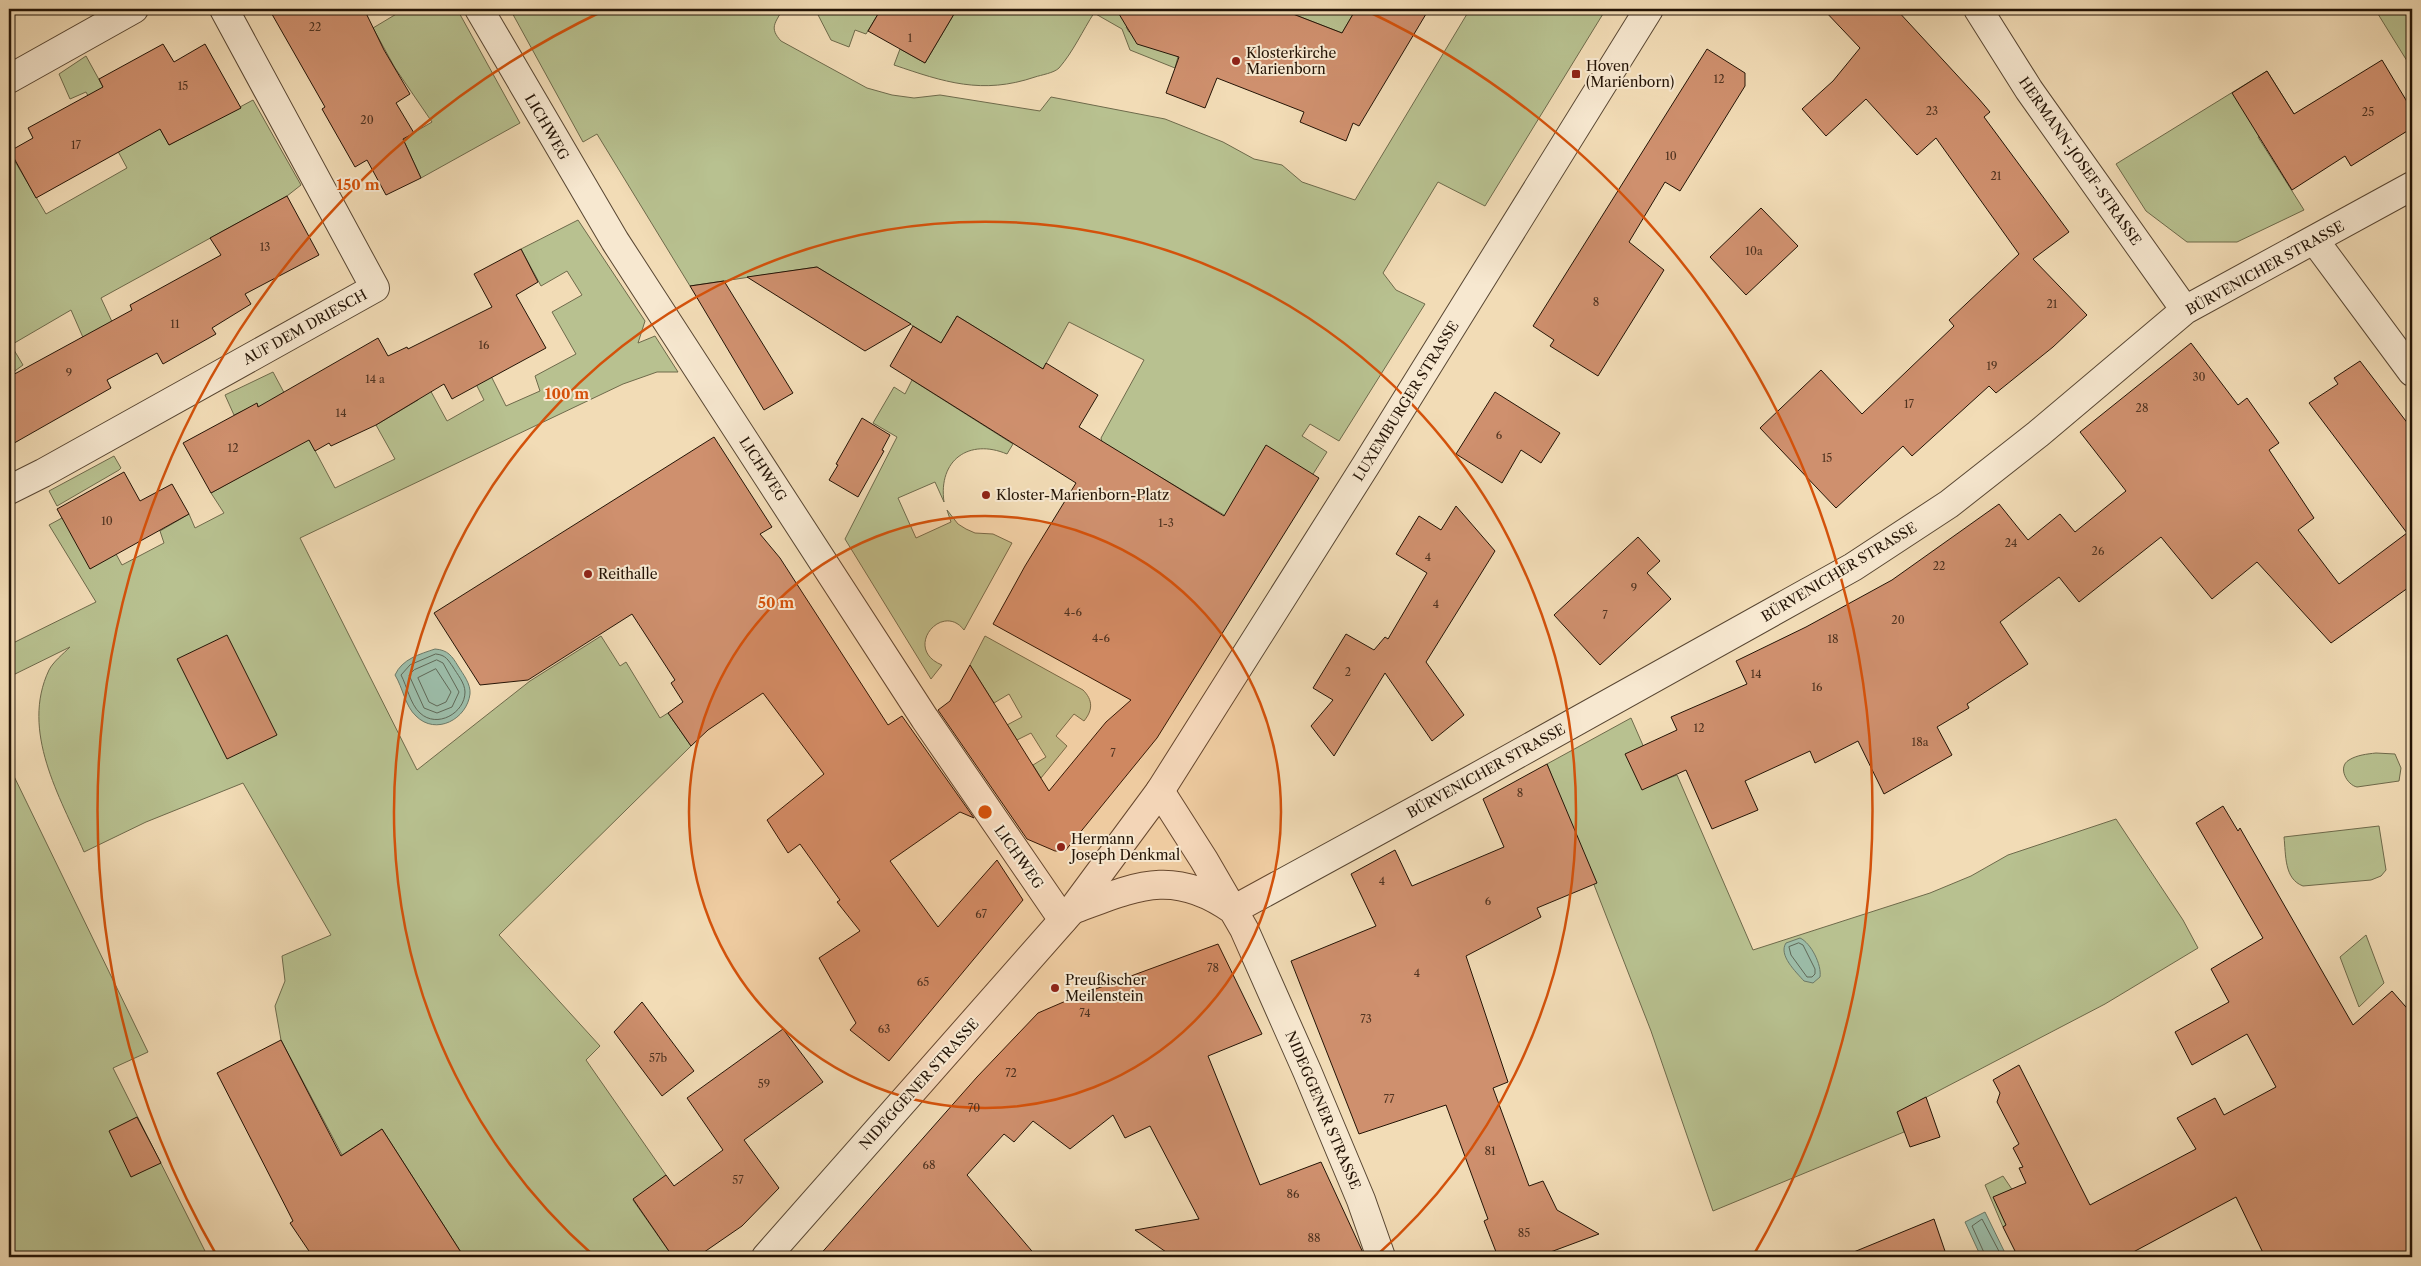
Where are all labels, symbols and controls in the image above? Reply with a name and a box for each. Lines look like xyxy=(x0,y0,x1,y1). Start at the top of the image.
house number: 22 xyxy=(309,20,321,34)
house number: 1 xyxy=(908,31,913,45)
place label: Klosterkirche Marienborn xyxy=(1246,44,1337,78)
marker: Klosterkirche Marienborn xyxy=(1230,55,1242,67)
place label: Hoven (Marienborn) xyxy=(1586,57,1674,91)
marker: Hoven (Marienborn) xyxy=(1570,68,1582,80)
house number: 12 xyxy=(1714,72,1724,86)
street label: HERMANN-JOSEF-STRASSE xyxy=(2015,73,2145,249)
house number: 15 xyxy=(178,79,188,93)
street label: LICHWEG xyxy=(521,91,573,163)
house number: 23 xyxy=(1926,104,1938,118)
house number: 25 xyxy=(2362,105,2374,119)
house number: 20 xyxy=(360,113,374,127)
house number: 17 xyxy=(71,138,82,152)
house number: 10 xyxy=(1665,149,1677,163)
house number: 21 xyxy=(1991,169,2002,183)
text: 150 m xyxy=(336,175,380,194)
street label: BÜRVENICHER STRASSE xyxy=(2183,217,2347,319)
house number: 13 xyxy=(260,240,270,254)
house number: 10a xyxy=(1745,244,1763,258)
street label: AUF DEM DRIESCH xyxy=(239,285,370,369)
house number: 8 xyxy=(1593,295,1599,309)
house number: 21 xyxy=(2047,297,2058,311)
house number: 11 xyxy=(170,317,180,331)
street label: LUXEMBURGER STRASSE xyxy=(1349,318,1463,484)
house number: 16 xyxy=(478,338,490,352)
house number: 19 xyxy=(1986,359,1998,373)
house number: 9 xyxy=(66,366,72,380)
house number: 30 xyxy=(2192,370,2206,384)
house number: 14 a xyxy=(365,372,385,386)
text: 100 m xyxy=(545,384,589,403)
house number: 17 xyxy=(1904,397,1915,411)
house number: 28 xyxy=(2136,401,2148,415)
house number: 14 xyxy=(336,406,346,420)
house number: 6 xyxy=(1496,428,1503,442)
street label: LICHWEG xyxy=(735,433,791,505)
house number: 12 xyxy=(228,441,238,455)
house number: 15 xyxy=(1822,451,1832,465)
place label: Kloster-Marienborn-Platz xyxy=(996,486,1169,504)
marker: Kloster-Marienborn-Platz xyxy=(980,489,992,501)
house number: 10 xyxy=(101,514,113,528)
house number: 1-3 xyxy=(1158,516,1174,530)
street label: BÜRVENICHER STRASSE xyxy=(1758,518,1920,626)
house number: 24 xyxy=(2005,536,2017,550)
house number: 26 xyxy=(2092,544,2105,558)
house number: 4 xyxy=(1425,550,1431,564)
house number: 22 xyxy=(1933,559,1945,573)
place label: Reithalle xyxy=(598,565,658,583)
marker: Reithalle xyxy=(582,568,594,580)
house number: 9 xyxy=(1631,581,1637,595)
text: 50 m xyxy=(758,593,794,612)
house number: 4 xyxy=(1433,597,1439,611)
house number: 4-6 xyxy=(1064,605,1082,619)
house number: 7 xyxy=(1602,608,1608,622)
house number: 20 xyxy=(1891,613,1905,627)
house number: 4-6 xyxy=(1092,631,1110,645)
house number: 18 xyxy=(1827,632,1839,646)
house number: 2 xyxy=(1345,665,1351,679)
house number: 14 xyxy=(1751,667,1761,681)
house number: 16 xyxy=(1811,680,1823,694)
street label: BÜRVENICHER STRASSE xyxy=(1404,720,1568,822)
house number: 12 xyxy=(1694,721,1704,735)
house number: 18a xyxy=(1912,735,1929,749)
house number: 7 xyxy=(1110,746,1116,760)
house number: 8 xyxy=(1517,786,1523,800)
centre of rings xyxy=(976,803,994,821)
street label: LICHWEG xyxy=(991,822,1047,892)
place label: Hermann Joseph Denkmal xyxy=(1069,830,1180,864)
marker: Hermann Joseph Denkmal xyxy=(1055,841,1067,853)
house number: 4 xyxy=(1379,874,1385,888)
house number: 6 xyxy=(1485,894,1492,908)
house number: 67 xyxy=(975,907,987,921)
house number: 78 xyxy=(1207,961,1219,975)
house number: 4 xyxy=(1414,966,1420,980)
place label: Preußischer Meilenstein xyxy=(1065,971,1146,1005)
house number: 65 xyxy=(917,975,929,989)
marker: Preußischer Meilenstein xyxy=(1049,982,1061,994)
house number: 74 xyxy=(1079,1006,1091,1020)
house number: 73 xyxy=(1360,1012,1372,1026)
street label: NIDEGGENER STRASSE xyxy=(855,1015,983,1153)
house number: 63 xyxy=(878,1022,890,1036)
street label: NIDEGGENER STRASSE xyxy=(1281,1028,1365,1192)
house number: 57b xyxy=(649,1051,667,1065)
house number: 72 xyxy=(1005,1066,1017,1080)
house number: 59 xyxy=(758,1077,770,1091)
house number: 77 xyxy=(1384,1092,1395,1106)
house number: 70 xyxy=(968,1101,980,1115)
house number: 81 xyxy=(1484,1144,1496,1158)
house number: 68 xyxy=(923,1158,935,1172)
house number: 57 xyxy=(732,1173,744,1187)
house number: 86 xyxy=(1287,1187,1300,1201)
house number: 85 xyxy=(1518,1226,1530,1240)
house number: 88 xyxy=(1307,1231,1321,1245)

